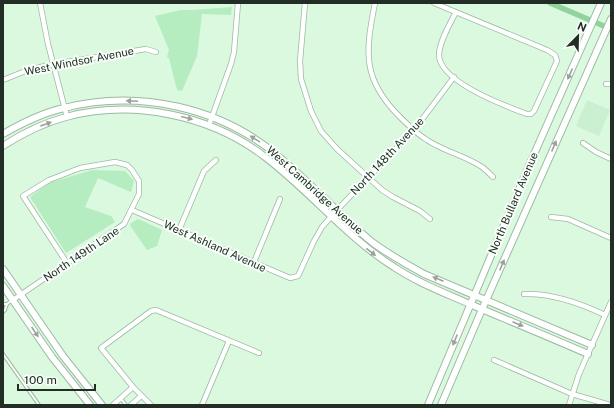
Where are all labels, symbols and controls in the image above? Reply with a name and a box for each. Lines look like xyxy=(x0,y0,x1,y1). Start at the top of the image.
north arrow xyxy=(558,16,598,56)
text: N xyxy=(576,20,588,34)
street label: West Windsor Avenue xyxy=(23,45,135,77)
one-way arrow xyxy=(567,69,573,80)
one-way arrow xyxy=(126,97,138,104)
street label: North 148th Avenue xyxy=(348,115,426,197)
one-way arrow xyxy=(180,116,193,122)
one-way arrow xyxy=(40,120,52,126)
one-way arrow xyxy=(249,135,261,142)
one-way arrow xyxy=(551,140,557,151)
street label: West Cambridge Avenue xyxy=(265,144,365,236)
street label: North Bullard Avenue xyxy=(486,150,540,256)
street label: West Ashland Avenue xyxy=(162,218,268,274)
street label: North 149th Lane xyxy=(41,224,121,284)
one-way arrow xyxy=(366,247,377,256)
one-way arrow xyxy=(499,259,506,271)
one-way arrow xyxy=(432,276,444,283)
one-way arrow xyxy=(513,322,525,328)
one-way arrow xyxy=(31,327,38,338)
one-way arrow xyxy=(452,335,458,347)
scale bar xyxy=(18,366,95,392)
text: 100 m xyxy=(24,373,57,387)

